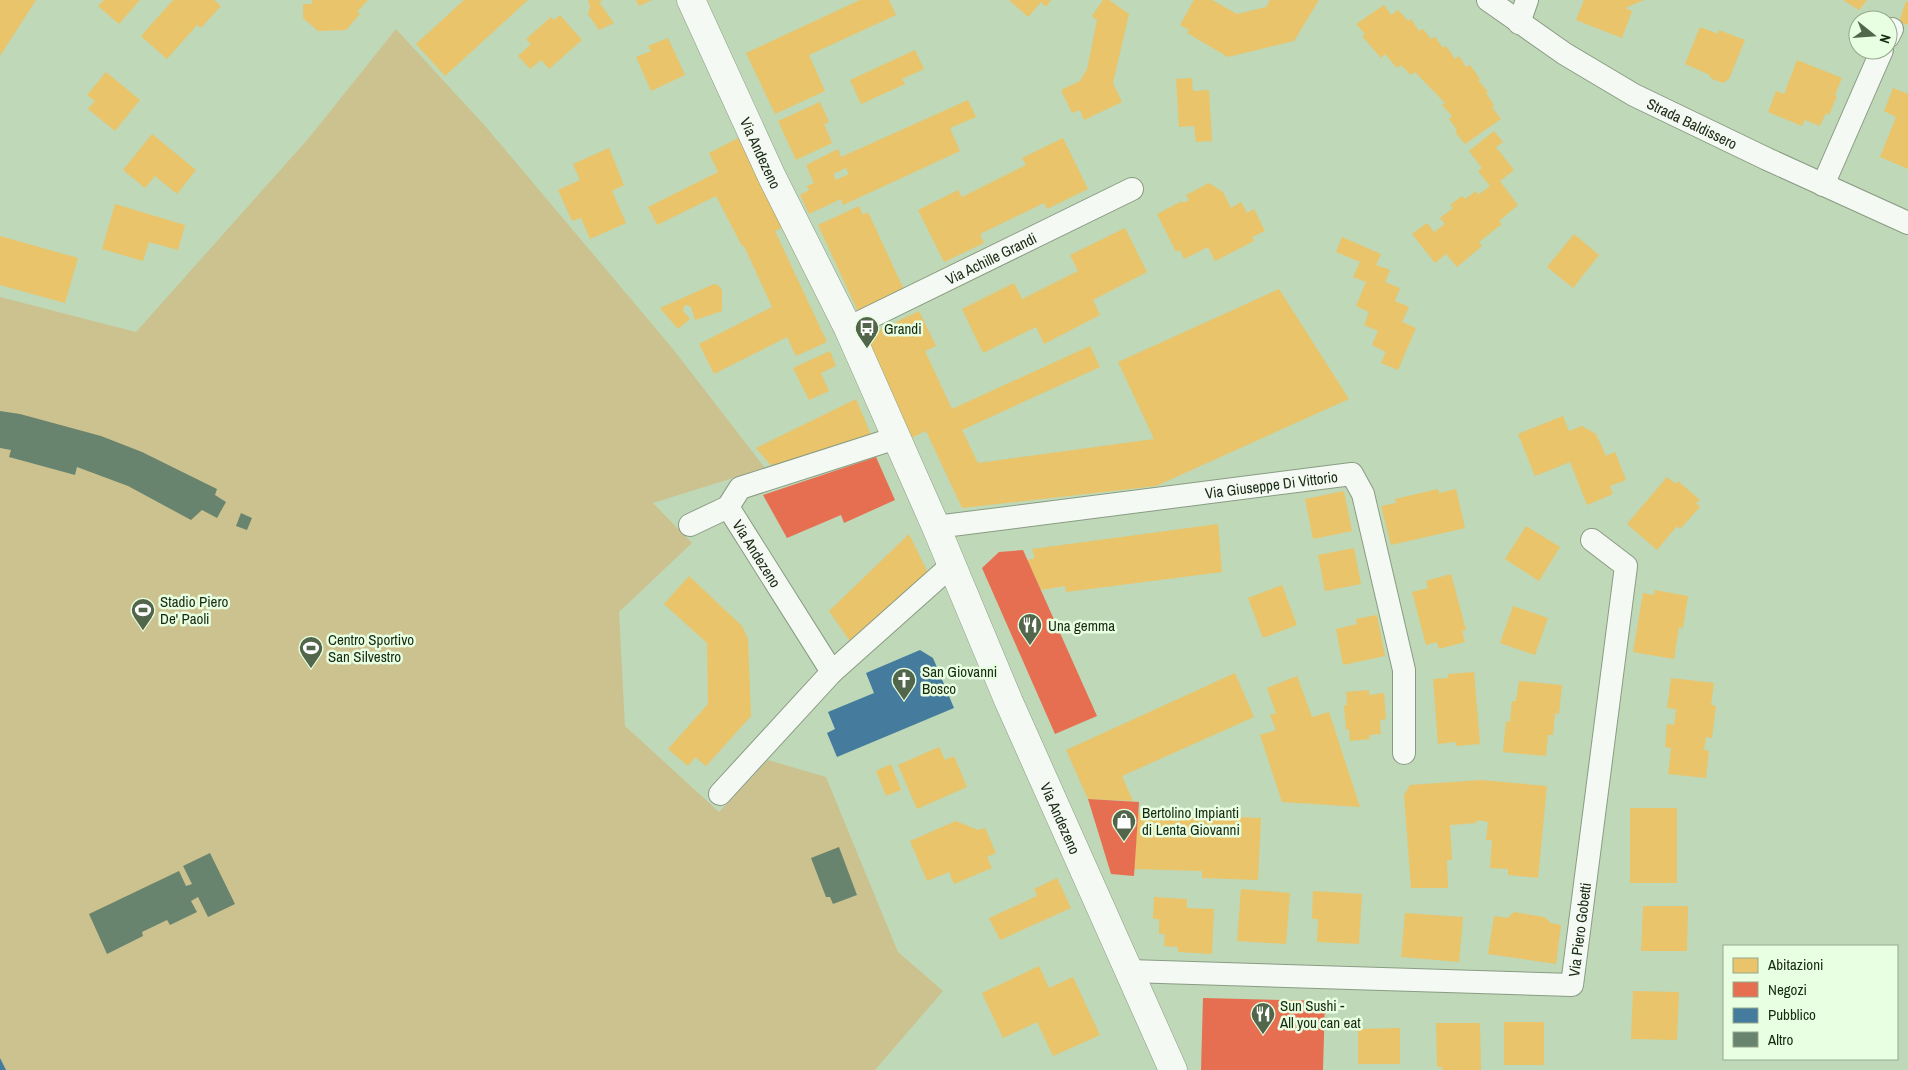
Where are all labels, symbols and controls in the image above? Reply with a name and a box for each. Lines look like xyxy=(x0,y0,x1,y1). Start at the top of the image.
north arrow xyxy=(1848,10,1898,60)
text: N xyxy=(1876,32,1895,45)
street label: Strada Baldissero xyxy=(1644,92,1741,154)
street label: Via Andezeno xyxy=(735,114,787,192)
street label: Via Achille Grandi xyxy=(942,227,1040,289)
bus stop icon: Grandi xyxy=(854,315,880,349)
place label: Grandi xyxy=(884,318,922,339)
street label: Via Giuseppe Di Vittorio xyxy=(1204,465,1339,503)
street label: Via Andezeno xyxy=(728,515,787,591)
place label: Stadio Piero De' Paoli xyxy=(160,591,229,629)
sports icon: Stadio Piero De' Paoli xyxy=(130,597,156,631)
restaurant icon: Una gemma xyxy=(1017,612,1043,646)
place label: Una gemma xyxy=(1048,615,1115,636)
place label: Centro Sportivo San Silvestro xyxy=(328,629,414,667)
sports icon: Centro Sportivo San Silvestro xyxy=(298,635,324,669)
place label: San Giovanni Bosco xyxy=(922,661,997,699)
church icon: San Giovanni Bosco xyxy=(891,667,917,701)
street label: Via Andezeno xyxy=(1036,779,1086,857)
place label: Bertolino Impianti di Lenta Giovanni xyxy=(1142,802,1240,840)
shop icon: Bertolino Impianti di Lenta Giovanni xyxy=(1111,808,1137,842)
street label: Via Piero Gobetti xyxy=(1563,881,1596,978)
legend xyxy=(1723,945,1898,1060)
text: Abitazioni xyxy=(1767,954,1823,975)
text: Negozi xyxy=(1768,979,1807,1000)
place label: Sun Sushi - All you can eat xyxy=(1279,995,1361,1033)
restaurant icon: Sun Sushi - All you can eat xyxy=(1250,1001,1276,1035)
text: Pubblico xyxy=(1768,1004,1816,1025)
text: Altro xyxy=(1767,1029,1793,1050)

